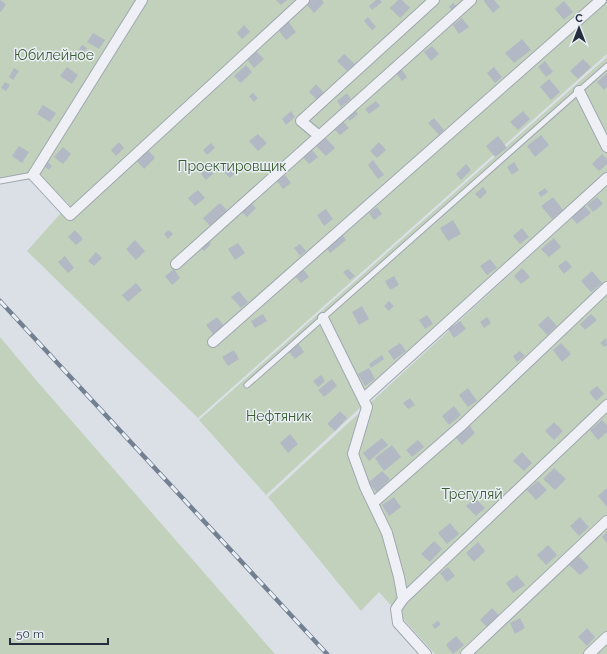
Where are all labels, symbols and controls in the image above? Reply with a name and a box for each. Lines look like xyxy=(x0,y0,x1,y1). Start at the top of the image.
north arrow xyxy=(559,8,599,48)
text: С xyxy=(575,12,583,25)
park label: Юбилейное xyxy=(14,47,94,63)
park label: Проектировщик xyxy=(177,158,287,174)
park label: Нефтяник xyxy=(246,408,312,424)
park label: Трегуляй xyxy=(442,486,502,502)
scale bar xyxy=(10,620,108,646)
text: 50 m xyxy=(16,627,44,641)

